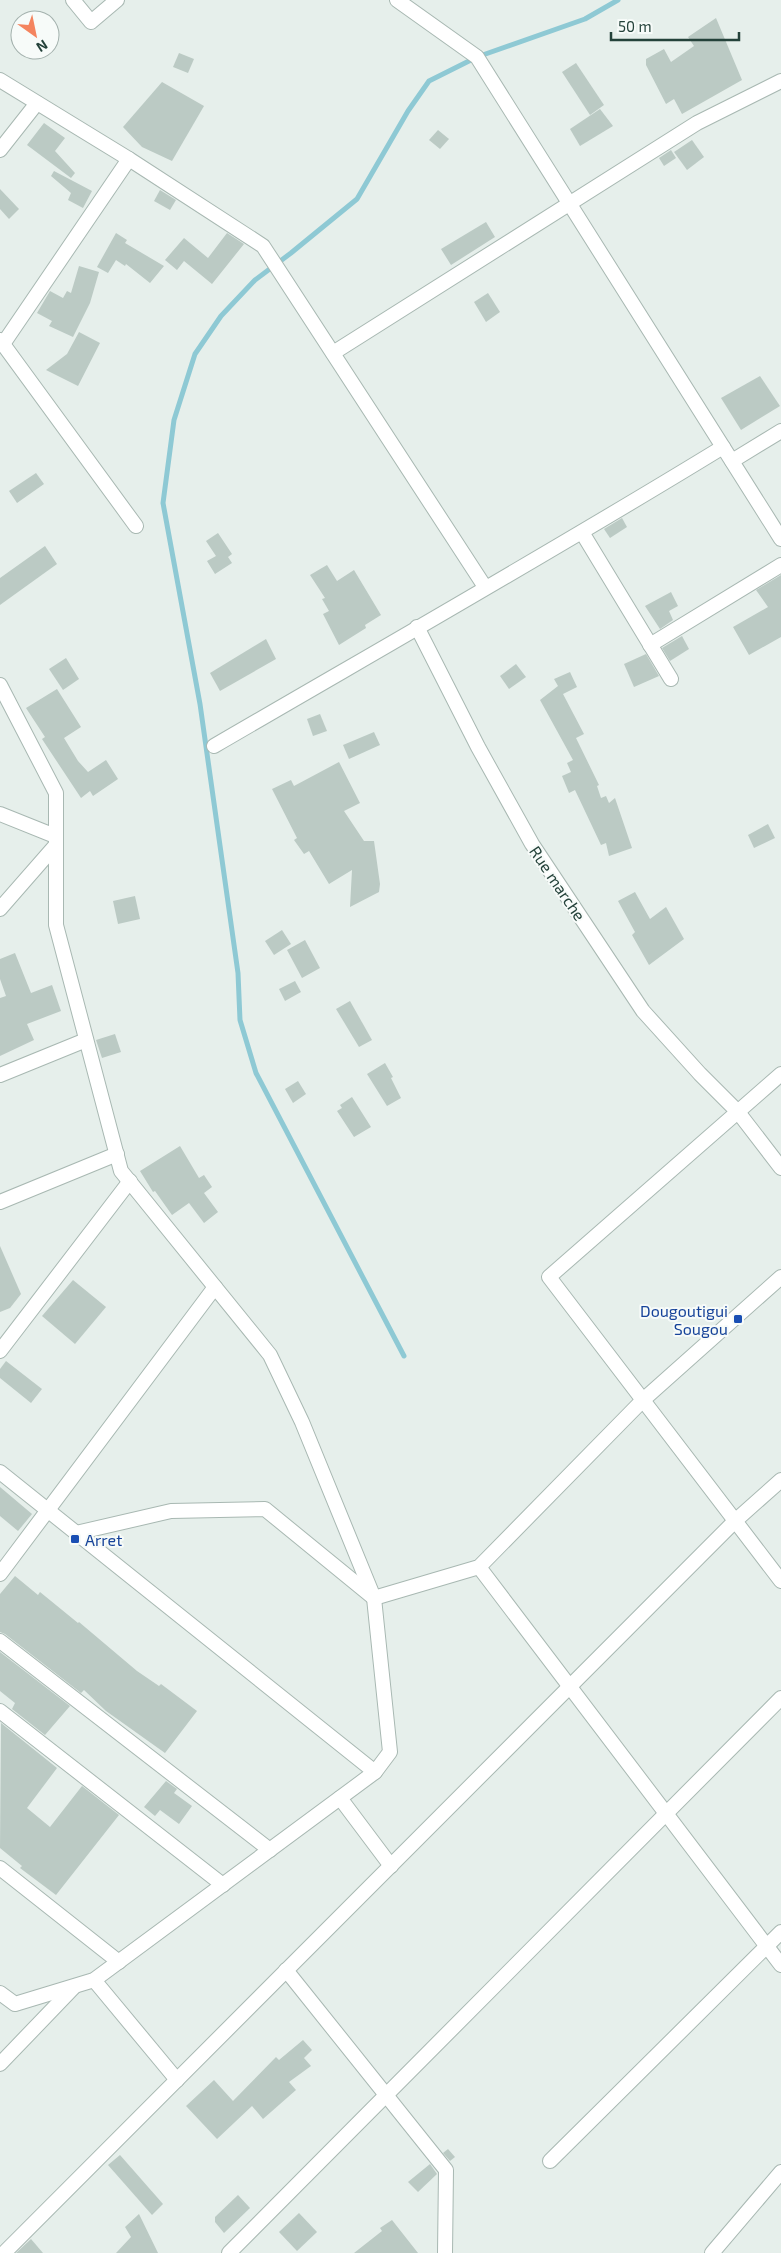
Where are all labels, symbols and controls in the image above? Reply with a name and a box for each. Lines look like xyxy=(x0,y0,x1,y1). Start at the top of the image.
north arrow xyxy=(10,10,60,60)
scale bar xyxy=(611,10,738,42)
text: 50 m xyxy=(618,17,652,35)
text: N xyxy=(33,36,51,56)
street label: Rue marche xyxy=(526,842,590,924)
place label: Dougoutigui Sougou xyxy=(640,1301,728,1338)
marker: Dougoutigui Sougou xyxy=(732,1313,744,1325)
place label: Arret xyxy=(85,1530,122,1549)
marker: Arret xyxy=(69,1533,81,1545)

